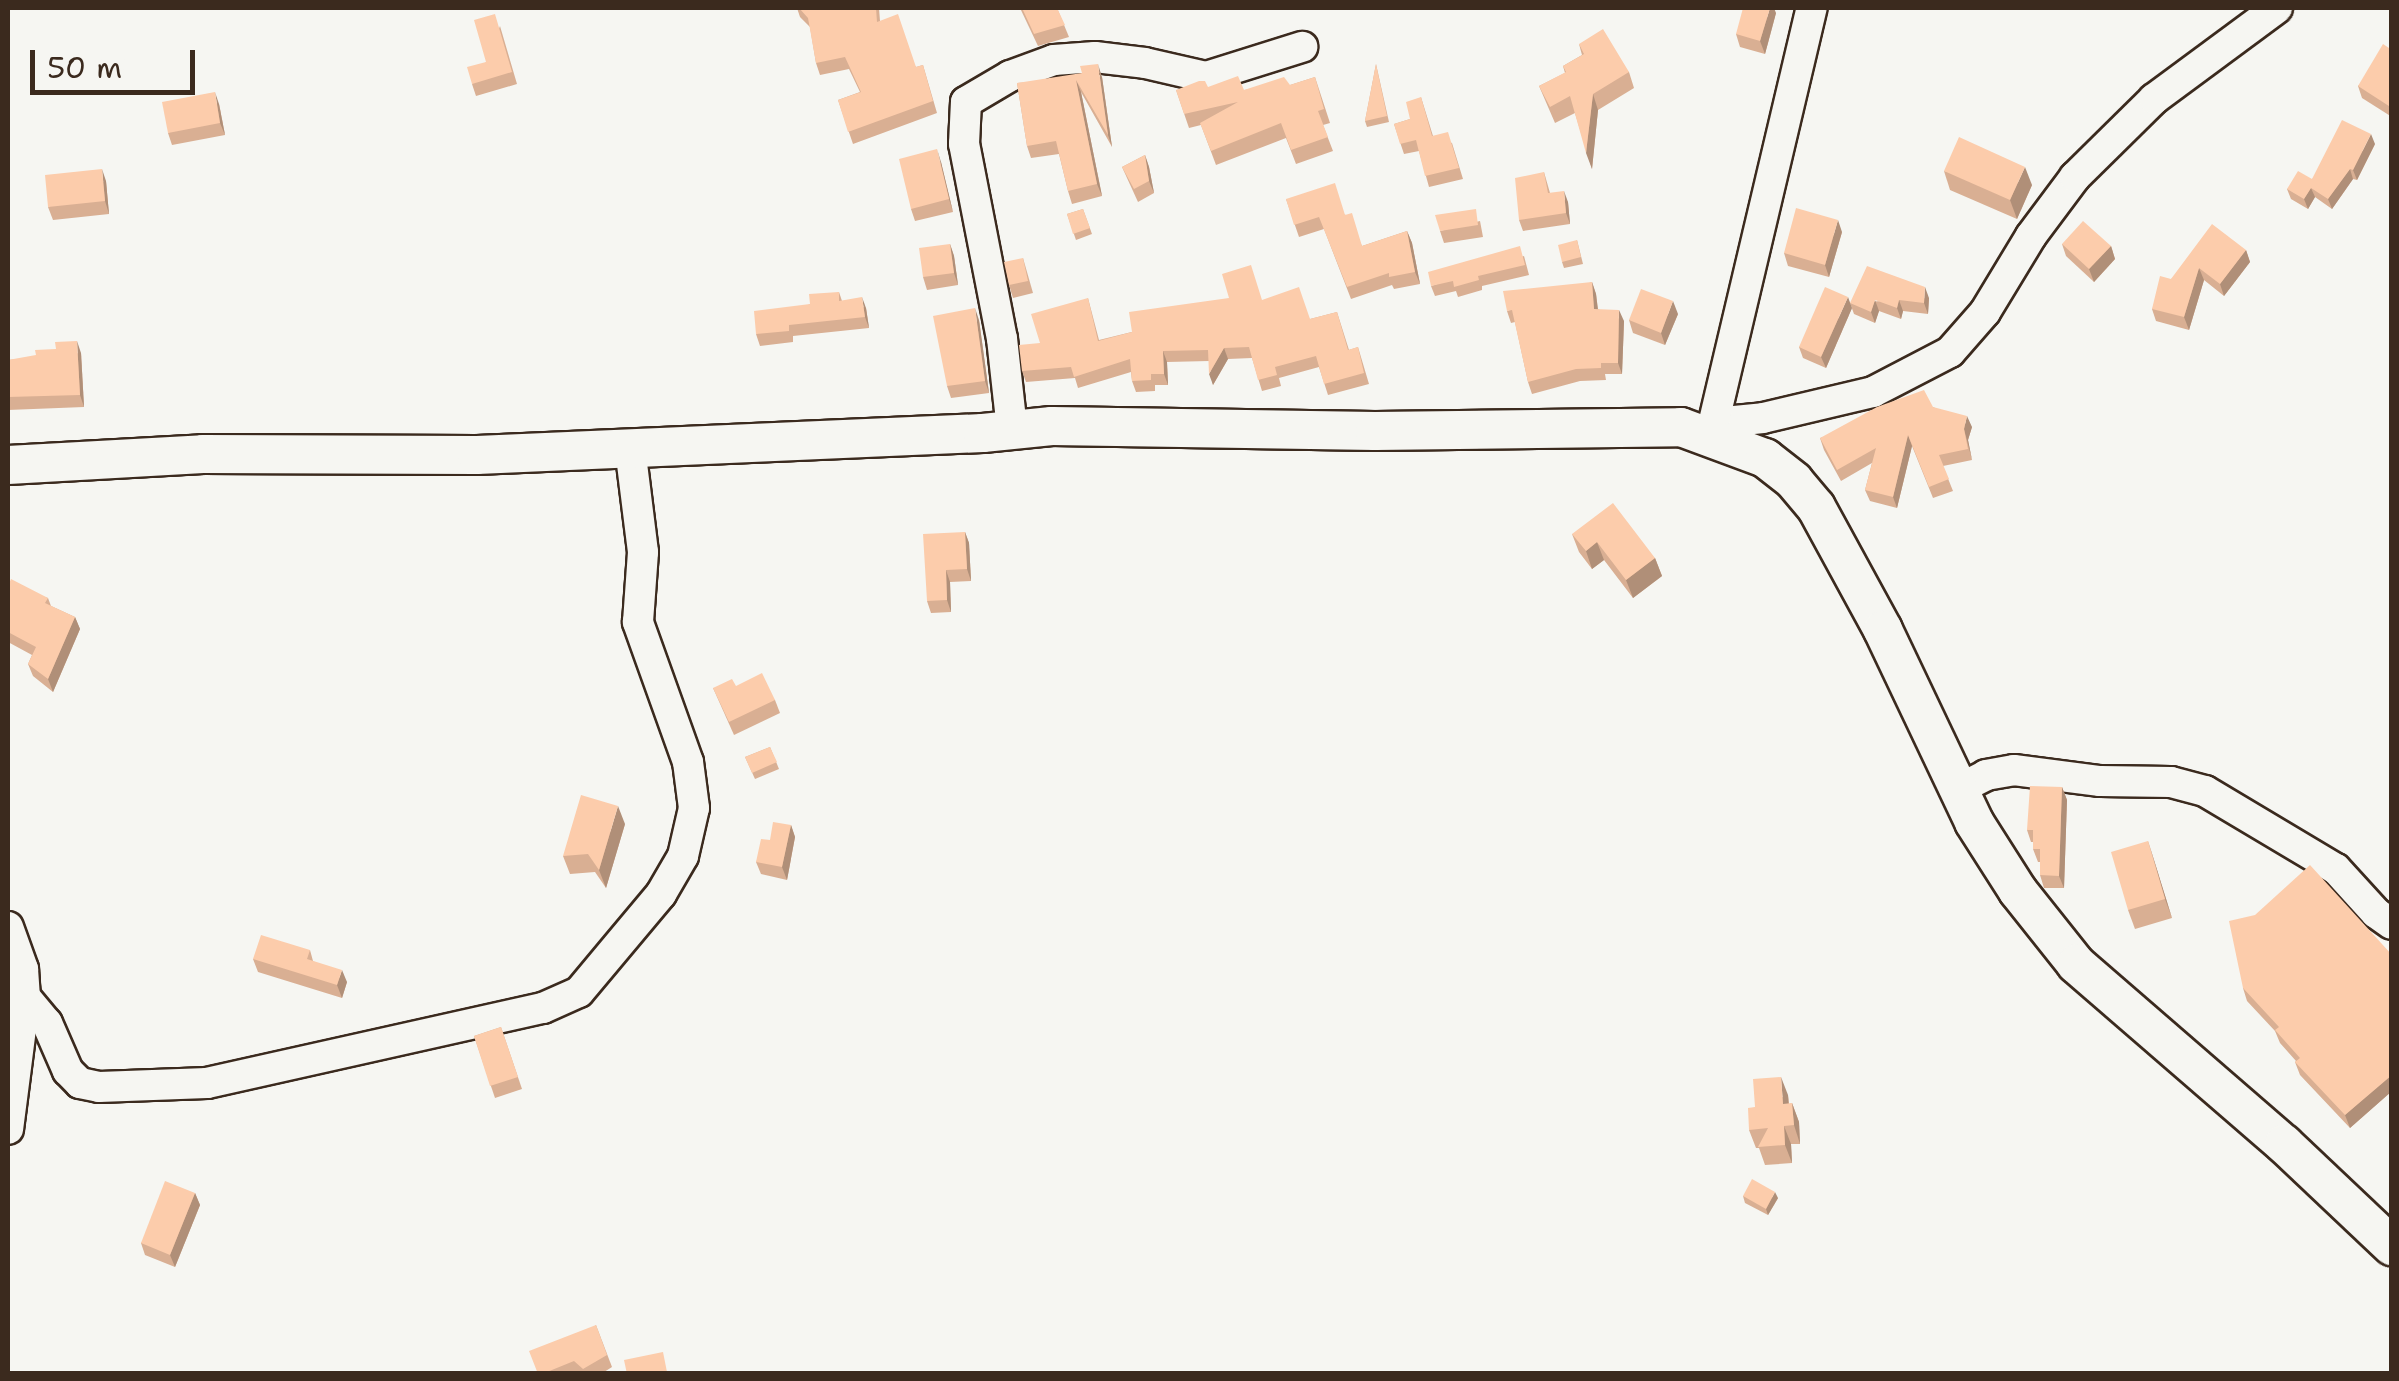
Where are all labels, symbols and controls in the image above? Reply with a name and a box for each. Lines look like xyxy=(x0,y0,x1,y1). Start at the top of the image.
scale bar xyxy=(35,30,200,92)
text: 50 m xyxy=(47,47,122,88)

